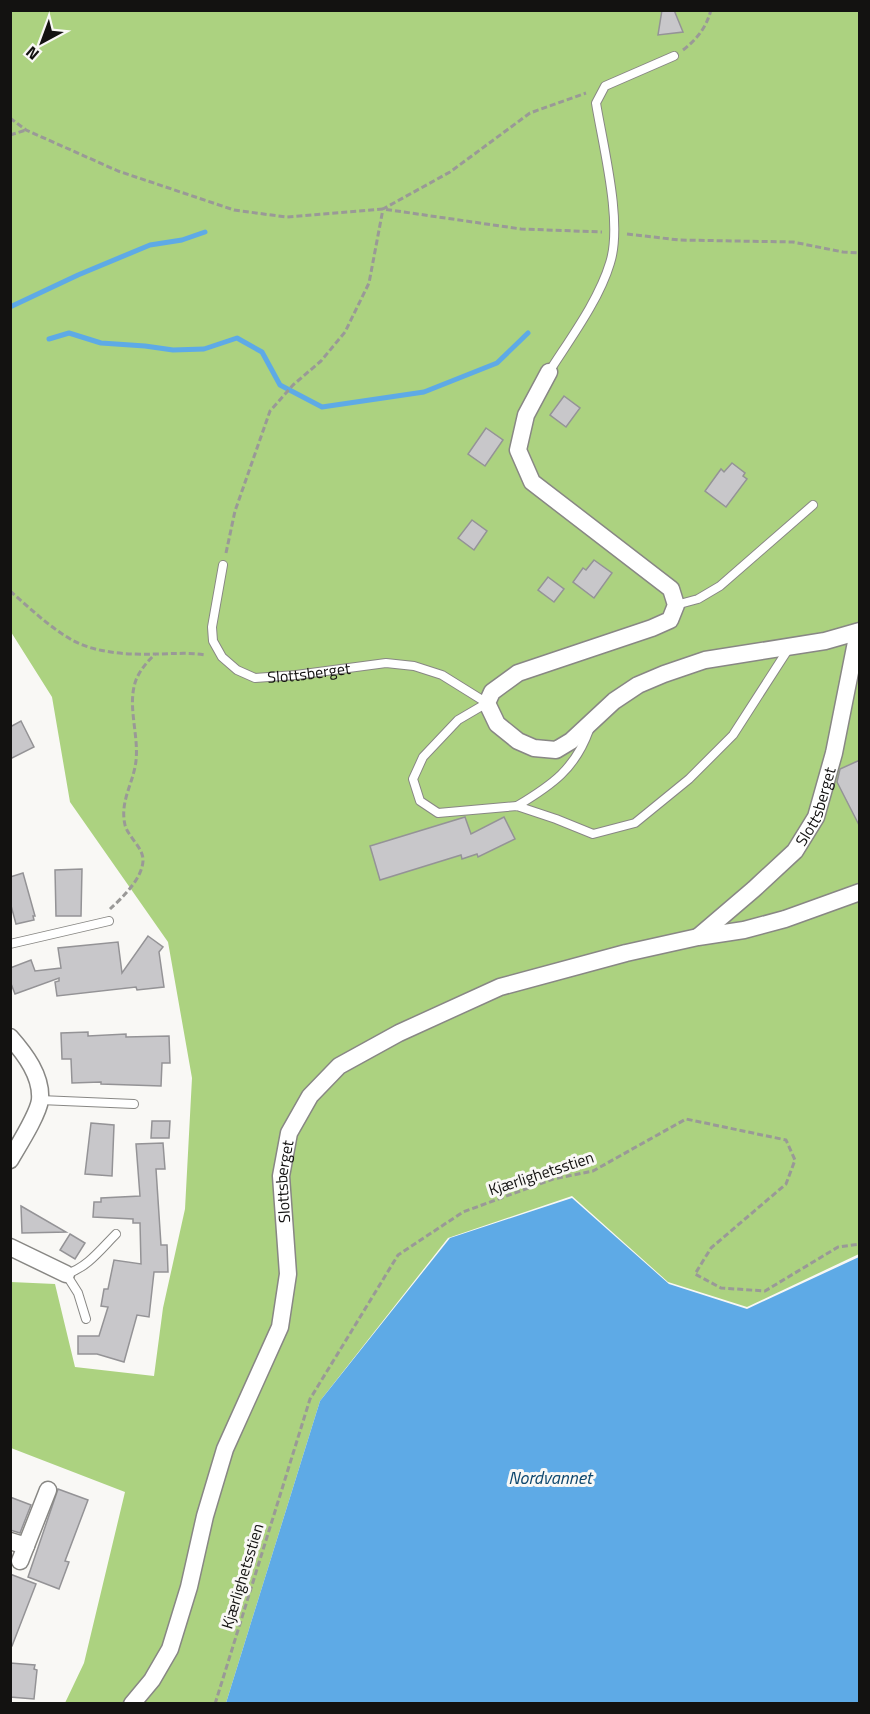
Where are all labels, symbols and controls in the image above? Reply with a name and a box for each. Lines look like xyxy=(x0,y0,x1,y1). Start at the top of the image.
north arrow xyxy=(12,12,72,72)
text: N xyxy=(20,41,44,66)
street label: Slottsberget xyxy=(267,656,352,689)
street label: Slottsberget xyxy=(789,764,842,850)
street label: Slottsberget xyxy=(269,1138,300,1224)
street label: Kjærlighetsstien xyxy=(485,1145,597,1201)
water label: Nordvannet xyxy=(508,1464,594,1491)
street label: Kjærlighetsstien xyxy=(215,1520,269,1632)

